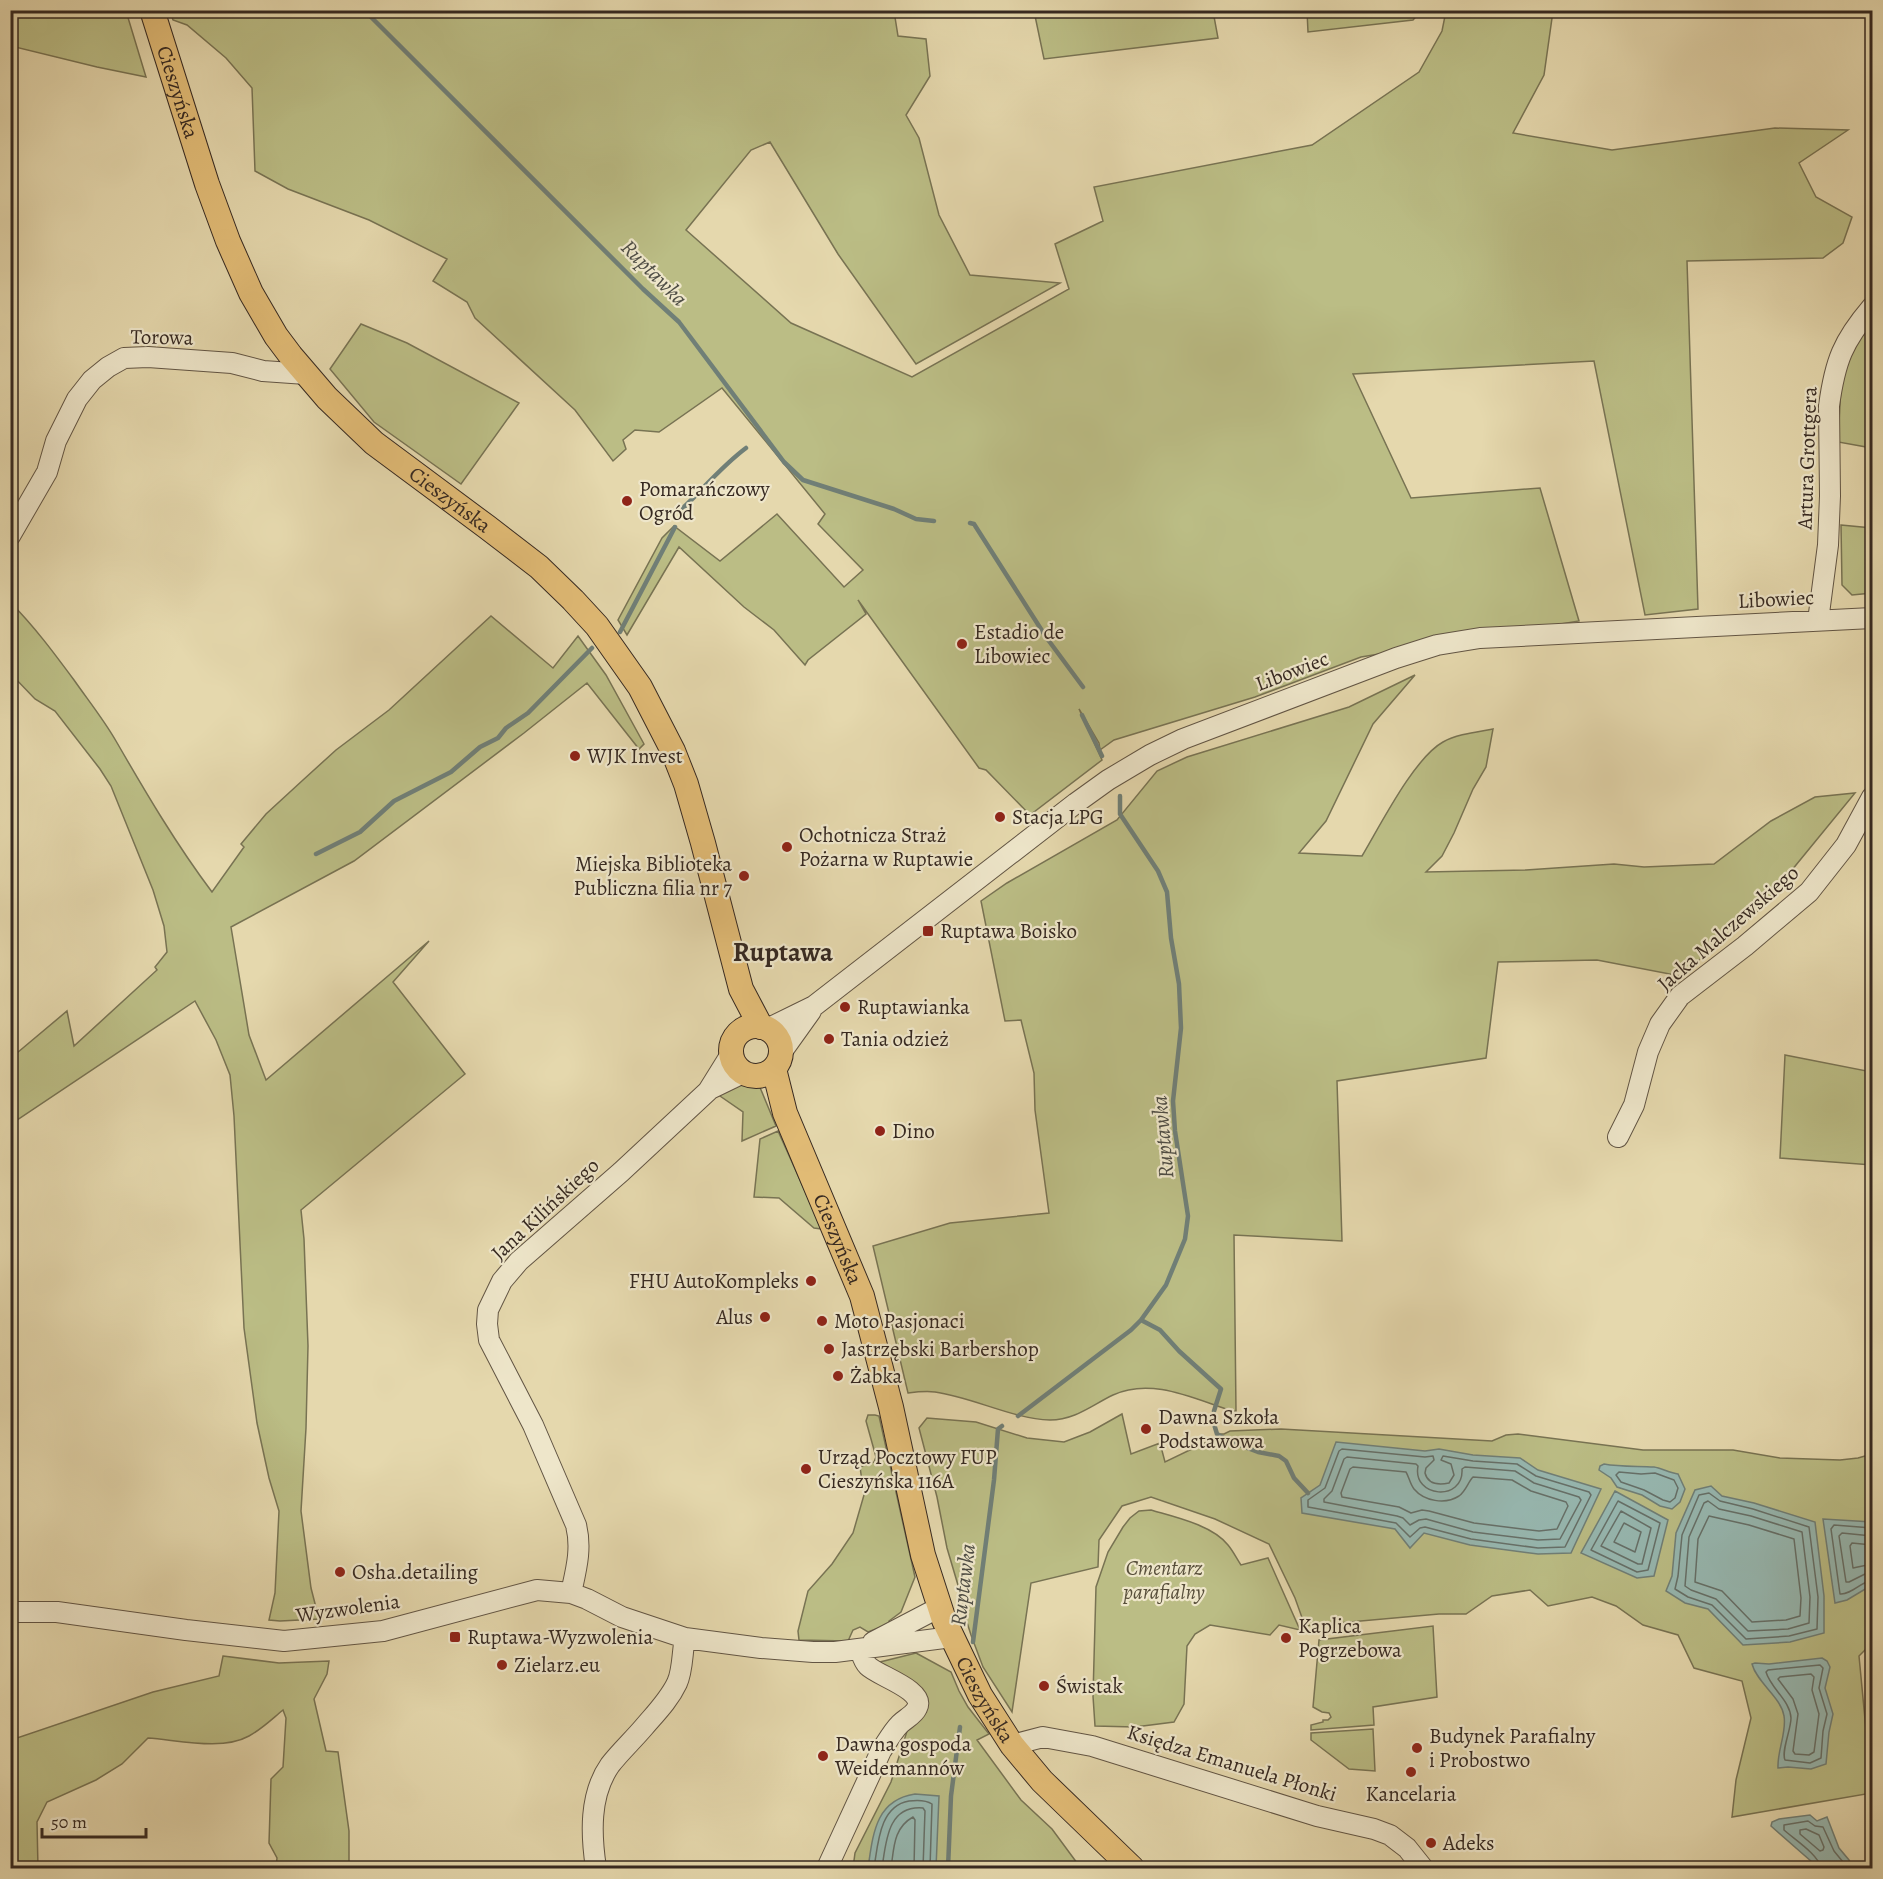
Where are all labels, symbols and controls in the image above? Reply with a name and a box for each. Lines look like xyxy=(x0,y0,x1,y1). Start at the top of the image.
street label: Cieszyńska xyxy=(150,42,206,142)
water label: Ruptawka xyxy=(614,233,694,313)
street label: Torowa xyxy=(130,322,194,352)
street label: Artura Grottgera xyxy=(1790,386,1823,531)
street label: Cieszyńska xyxy=(403,460,497,539)
place label: Pomarańczowy Ogród xyxy=(639,475,770,527)
marker: Pomarańczowy Ogród xyxy=(620,494,634,508)
street label: Libowiec xyxy=(1737,583,1815,615)
place label: Estadio de Libowiec xyxy=(974,618,1064,670)
marker: Estadio de Libowiec xyxy=(955,637,969,651)
street label: Libowiec xyxy=(1251,644,1333,698)
place label: WJK Invest xyxy=(586,742,683,770)
marker: WJK Invest xyxy=(568,749,582,763)
place label: Stacja LPG xyxy=(1012,803,1104,831)
marker: Stacja LPG xyxy=(993,810,1007,824)
place label: Ochotnicza Straż Pożarna w Ruptawie xyxy=(799,821,973,873)
marker: Ochotnicza Straż Pożarna w Ruptawie xyxy=(780,840,794,854)
place label: Miejska Biblioteka Publiczna filia nr 7 xyxy=(573,850,732,902)
street label: Jacka Malczewskiego xyxy=(1651,859,1805,997)
marker: Miejska Biblioteka Publiczna filia nr 7 xyxy=(737,869,751,883)
place label: Ruptawa Boisko xyxy=(940,917,1077,945)
marker: Ruptawa Boisko xyxy=(921,924,935,938)
district label: Ruptawa xyxy=(733,934,833,970)
place label: Ruptawianka xyxy=(857,993,970,1021)
marker: Ruptawianka xyxy=(838,1000,852,1014)
place label: Tania odzież xyxy=(841,1025,949,1053)
marker: Tania odzież xyxy=(822,1032,836,1046)
water label: Ruptawka xyxy=(1144,1094,1182,1180)
place label: Dino xyxy=(892,1117,935,1145)
marker: Dino xyxy=(873,1124,887,1138)
street label: Jana Kilińskiego xyxy=(485,1152,605,1266)
street label: Cieszyńska xyxy=(807,1189,870,1289)
place label: FHU AutoKompleks xyxy=(629,1267,799,1295)
marker: FHU AutoKompleks xyxy=(804,1274,818,1288)
place label: Alus xyxy=(715,1303,753,1331)
place label: Moto Pasjonaci xyxy=(834,1307,965,1335)
marker: Alus xyxy=(758,1310,772,1324)
marker: Moto Pasjonaci xyxy=(815,1314,829,1328)
place label: Jastrzębski Barbershop xyxy=(841,1335,1039,1363)
marker: Jastrzębski Barbershop xyxy=(822,1342,836,1356)
place label: Żabka xyxy=(850,1362,902,1390)
marker: Żabka xyxy=(831,1369,845,1383)
place label: Dawna Szkoła Podstawowa xyxy=(1158,1403,1279,1455)
marker: Dawna Szkoła Podstawowa xyxy=(1139,1422,1153,1436)
place label: Urząd Pocztowy FUP Cieszyńska 116A xyxy=(818,1443,997,1495)
marker: Urząd Pocztowy FUP Cieszyńska 116A xyxy=(799,1462,813,1476)
water label: Ruptawka xyxy=(943,1542,983,1628)
park label: Cmentarz parafialny xyxy=(1122,1554,1205,1606)
place label: Osha.detailing xyxy=(352,1558,478,1586)
marker: Osha.detailing xyxy=(333,1565,347,1579)
street label: Wyzwolenia xyxy=(293,1587,402,1629)
place label: Kaplica Pogrzebowa xyxy=(1298,1612,1402,1664)
place label: Ruptawa-Wyzwolenia xyxy=(467,1623,653,1651)
marker: Ruptawa-Wyzwolenia xyxy=(448,1630,462,1644)
marker: Kaplica Pogrzebowa xyxy=(1279,1631,1293,1645)
place label: Zielarz.eu xyxy=(514,1651,601,1679)
street label: Cieszyńska xyxy=(949,1652,1021,1748)
marker: Zielarz.eu xyxy=(495,1658,509,1672)
place label: Świstak xyxy=(1056,1672,1124,1700)
marker: Świstak xyxy=(1037,1679,1051,1693)
street label: Księdza Emanuela Płonki xyxy=(1124,1718,1340,1808)
place label: Budynek Parafialny i Probostwo xyxy=(1429,1722,1596,1774)
place label: Dawna gospoda Weidemannów xyxy=(834,1730,972,1782)
marker: Budynek Parafialny i Probostwo xyxy=(1410,1741,1424,1755)
marker: Dawna gospoda Weidemannów xyxy=(816,1749,830,1763)
marker: Kancelaria xyxy=(1404,1765,1418,1779)
place label: Kancelaria xyxy=(1366,1780,1457,1808)
scale bar xyxy=(42,1801,146,1839)
text: 50 m xyxy=(51,1810,87,1834)
place label: Adeks xyxy=(1442,1829,1495,1857)
marker: Adeks xyxy=(1424,1836,1438,1850)

